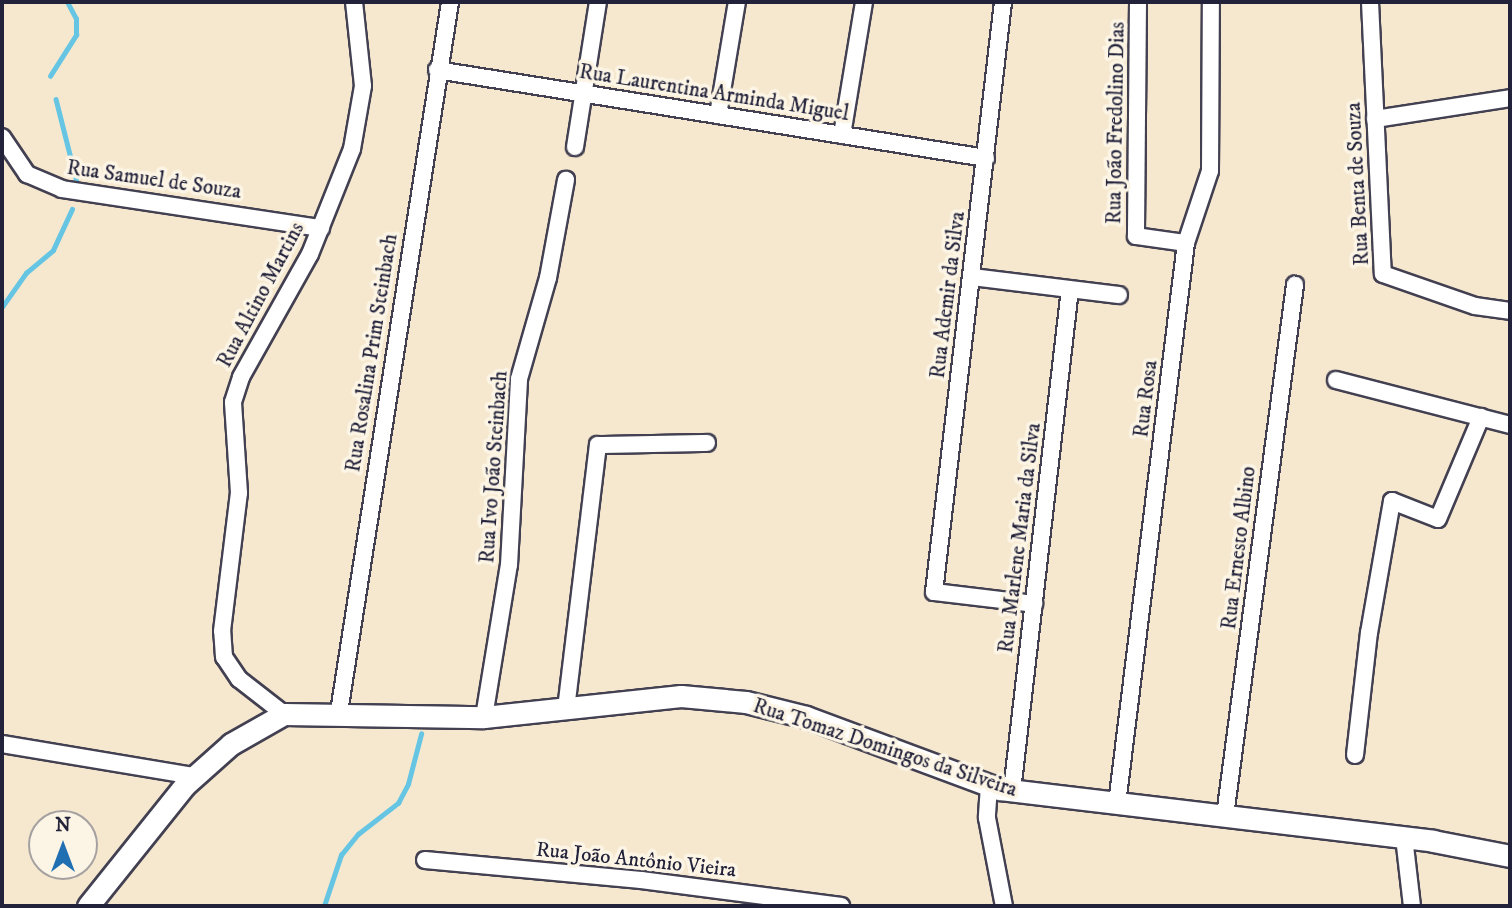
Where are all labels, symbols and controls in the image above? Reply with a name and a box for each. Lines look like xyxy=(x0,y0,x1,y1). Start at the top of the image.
street label: Rua João Fredolino Dias xyxy=(1102,21,1130,225)
street label: Rua Laurentina Arminda Miguel xyxy=(577,59,851,127)
street label: Rua Benta de Souza xyxy=(1341,102,1375,266)
street label: Rua Samuel de Souza xyxy=(65,155,243,205)
street label: Rua Ademir da Silva xyxy=(925,210,971,380)
street label: Rua Altino Martins xyxy=(212,218,310,372)
street label: Rua Rosalina Prim Steinbach xyxy=(341,232,403,474)
street label: Rua Rosa xyxy=(1129,359,1163,439)
street label: Rua Ivo João Steinbach xyxy=(475,370,513,564)
street label: Rua Marlene Maria da Silva xyxy=(993,421,1047,655)
street label: Rua Ernesto Albino xyxy=(1216,465,1262,631)
street label: Rua Tomaz Domingos da Silveira xyxy=(750,693,1020,803)
north arrow xyxy=(28,810,98,880)
text: N xyxy=(55,814,71,837)
street label: Rua João Antônio Vieira xyxy=(535,837,737,883)

